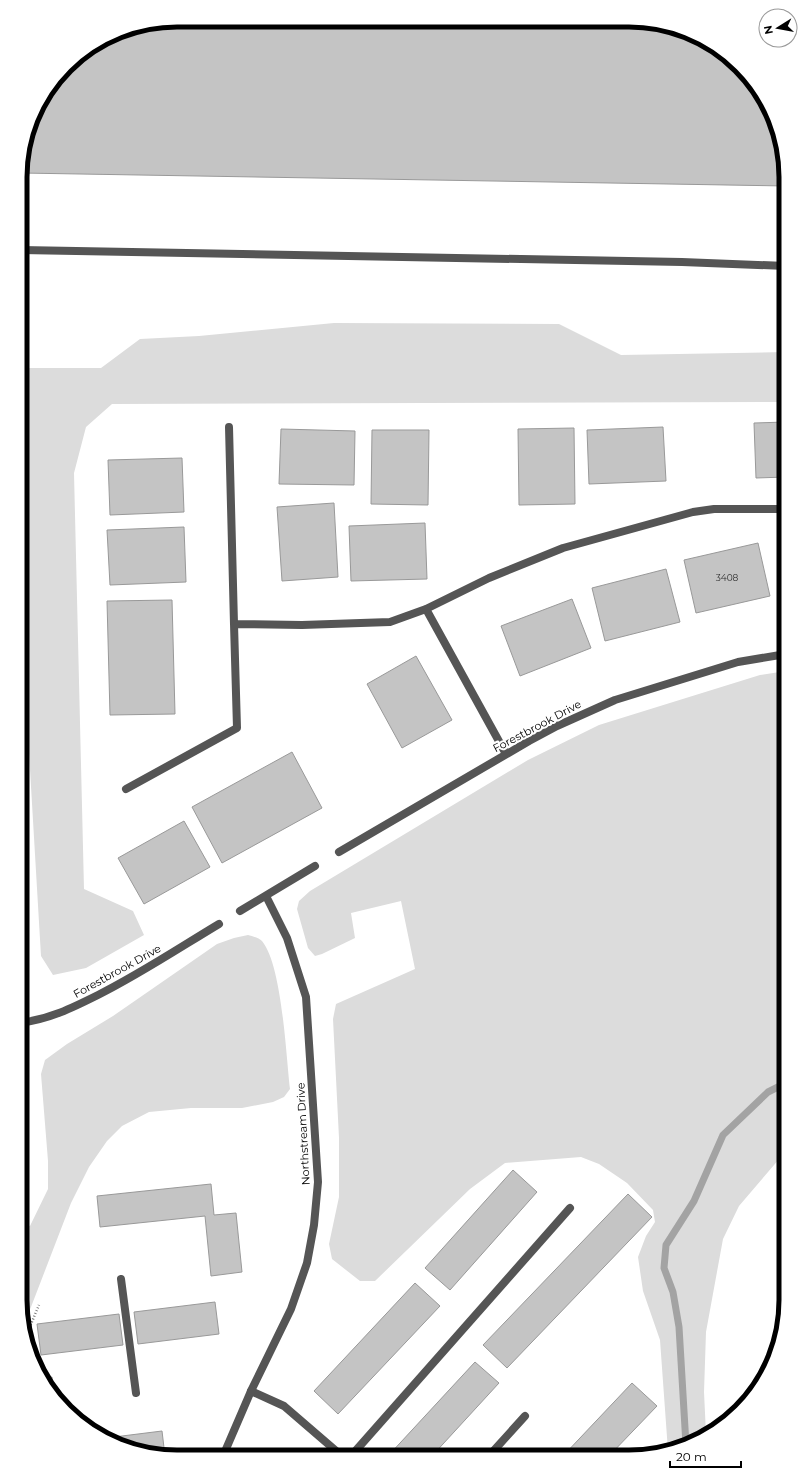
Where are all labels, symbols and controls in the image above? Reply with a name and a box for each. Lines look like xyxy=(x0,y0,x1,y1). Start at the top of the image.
north arrow xyxy=(758,8,798,48)
text: N xyxy=(760,24,776,36)
house number: 3408 xyxy=(716,572,739,583)
street label: Forestbrook Drive xyxy=(490,697,584,755)
street label: Forestbrook Drive xyxy=(71,941,164,1001)
street label: Northstream Drive xyxy=(293,1082,313,1186)
scale bar xyxy=(670,1443,741,1469)
text: 20 m xyxy=(676,1449,707,1464)

